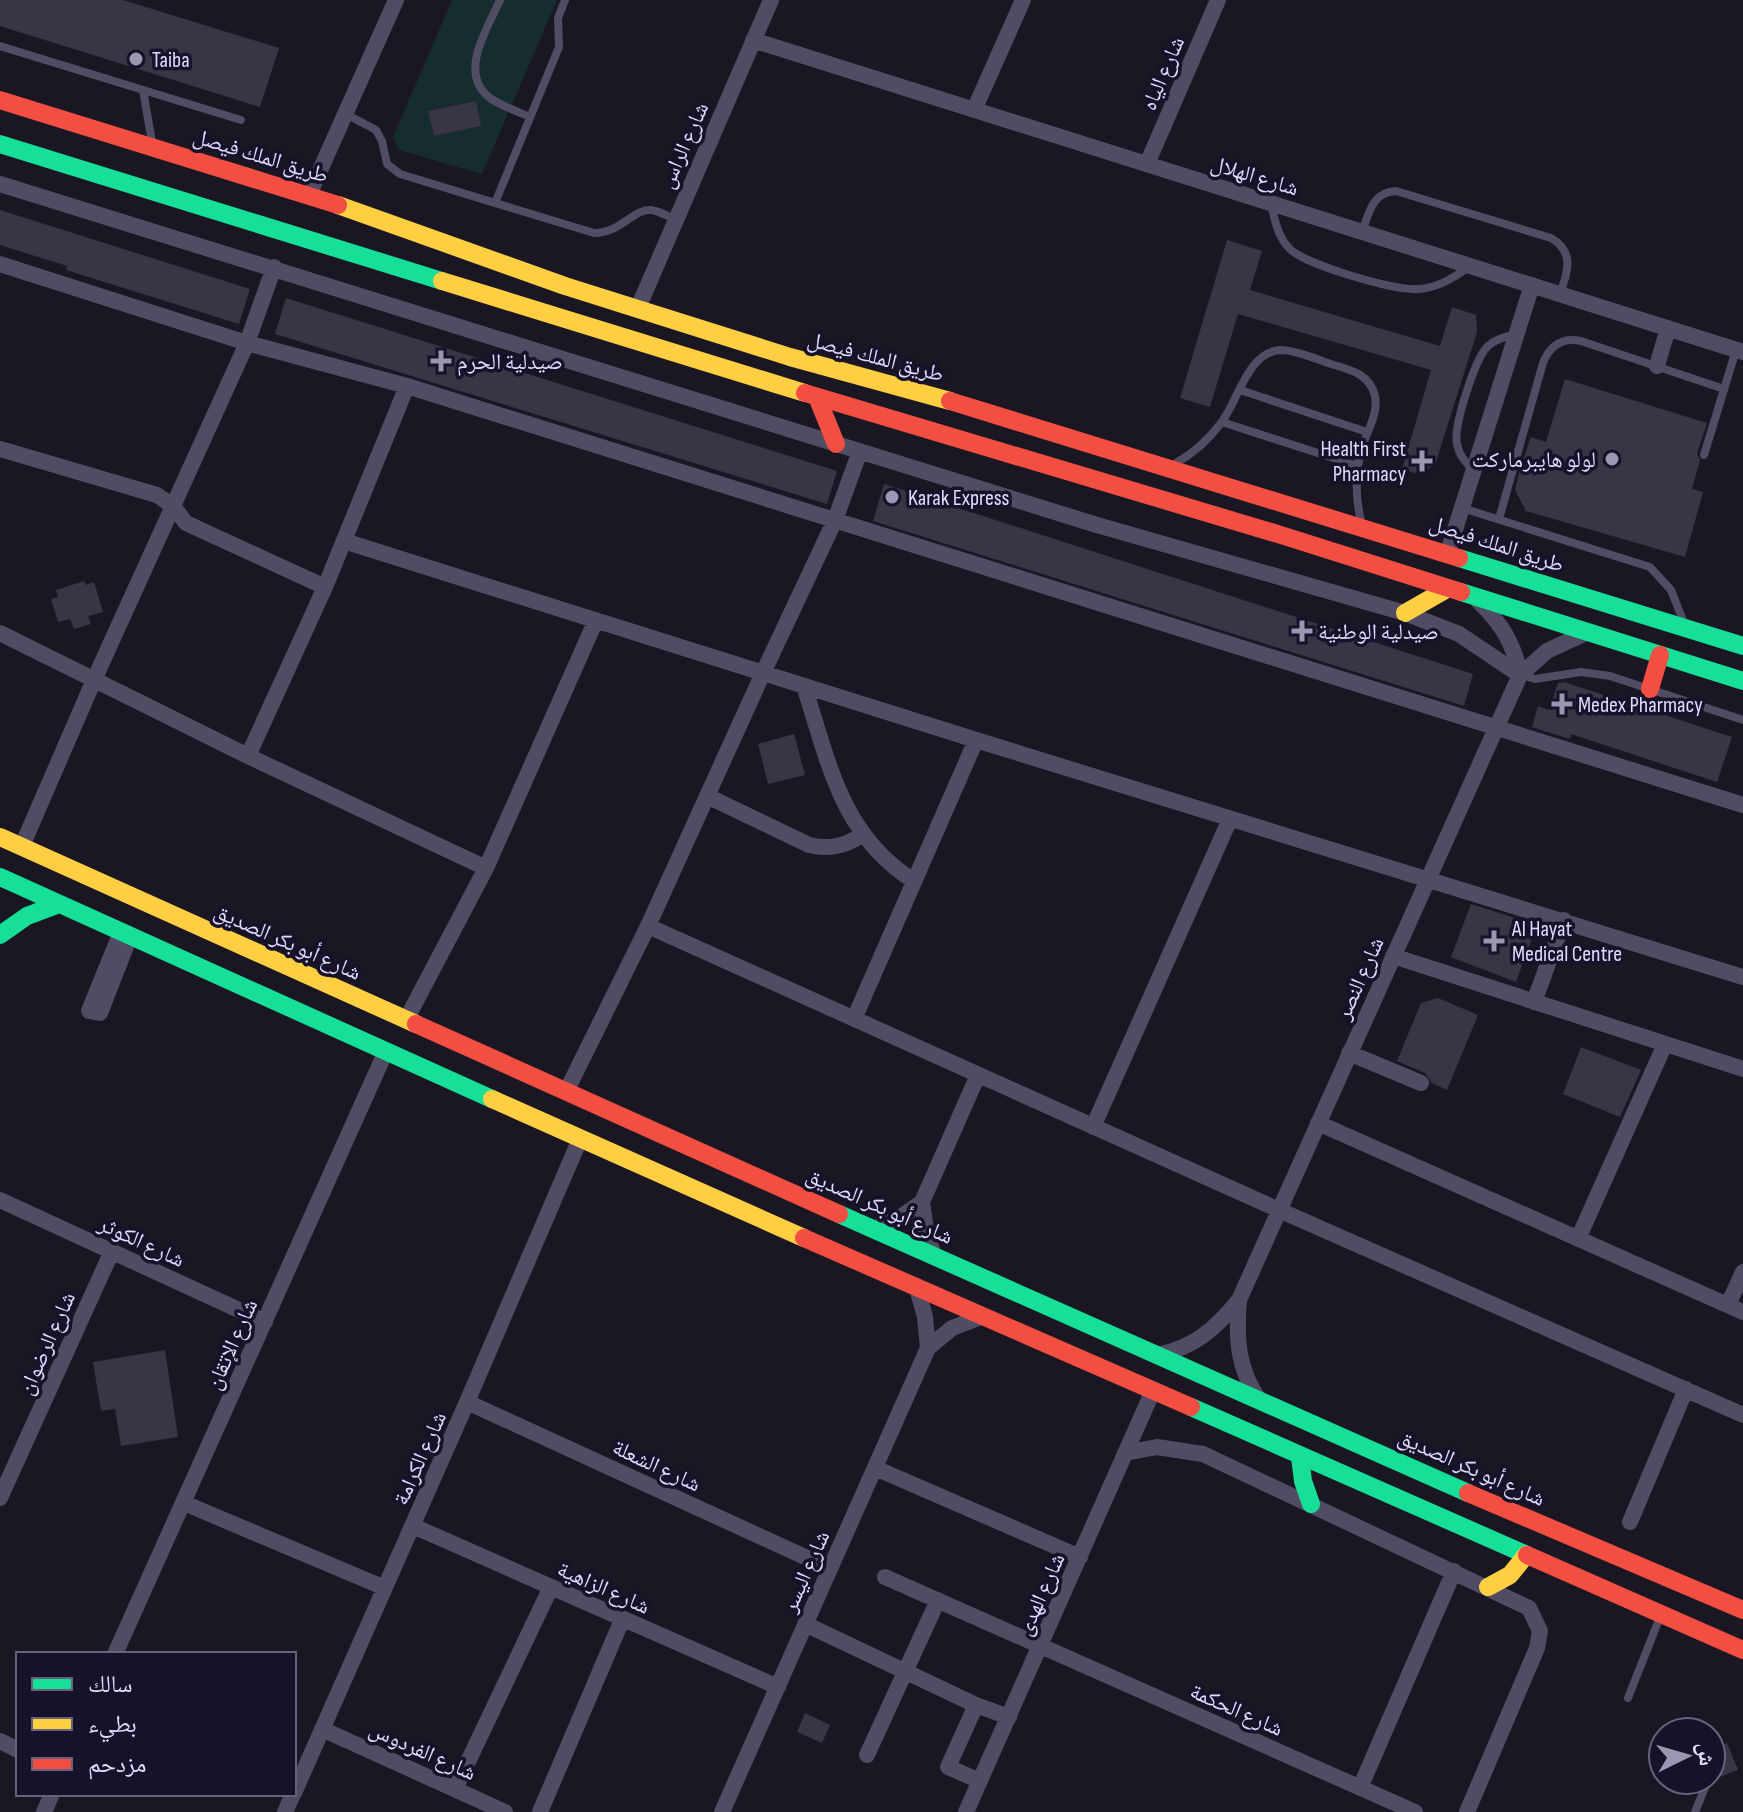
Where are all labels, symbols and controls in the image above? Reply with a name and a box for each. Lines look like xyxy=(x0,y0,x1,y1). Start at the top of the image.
street label: شارع الياه xyxy=(1136,33,1191,115)
place label: Taiba xyxy=(152,47,190,74)
marker: Taiba xyxy=(127,50,145,68)
street label: شارع الراس xyxy=(653,98,715,193)
street label: طريق الملك فيصل xyxy=(190,123,331,190)
street label: شارع الهلال xyxy=(1208,150,1302,203)
street label: طريق الملك فيصل xyxy=(805,326,947,389)
place label: صيدلية الحرم xyxy=(457,349,563,376)
marker: صيدلية الحرم xyxy=(432,352,450,370)
place label: Health First Pharmacy xyxy=(1320,436,1406,488)
place label: لولو هايبرماركت xyxy=(1472,447,1596,474)
marker: لولو هايبرماركت xyxy=(1603,450,1621,468)
marker: Health First Pharmacy xyxy=(1413,452,1431,470)
place label: Karak Express xyxy=(908,485,1010,512)
marker: Karak Express xyxy=(883,488,901,506)
street label: طريق الملك فيصل xyxy=(1426,510,1567,579)
place label: صيدلية الوطنية xyxy=(1318,619,1439,646)
marker: صيدلية الوطنية xyxy=(1293,622,1311,640)
place label: Medex Pharmacy xyxy=(1578,692,1703,719)
marker: Medex Pharmacy xyxy=(1553,695,1571,713)
street label: شارع أبو بكر الصديق xyxy=(210,897,365,987)
place label: Al Hayat Medical Centre xyxy=(1511,916,1622,968)
marker: Al Hayat Medical Centre xyxy=(1483,930,1505,952)
street label: شارع النصر xyxy=(1330,933,1391,1025)
street label: شارع أبو بكر الصديق xyxy=(802,1161,957,1251)
street label: شارع الكوثر xyxy=(93,1210,189,1274)
street label: شارع الرضوان xyxy=(13,1288,82,1399)
street label: شارع الإتقان xyxy=(200,1295,264,1394)
street label: شارع الكرامة xyxy=(388,1408,453,1510)
street label: شارع أبو بكر الصديق xyxy=(1394,1423,1549,1513)
street label: شارع الشعلة xyxy=(608,1434,705,1499)
street label: شارع اليسر xyxy=(776,1527,836,1618)
street label: شارع الهدى xyxy=(1011,1549,1072,1640)
street label: شارع الزاهية xyxy=(553,1556,654,1621)
legend xyxy=(16,1652,296,1796)
text: سالك xyxy=(88,1670,133,1699)
street label: شارع الحكمة xyxy=(1186,1678,1287,1743)
text: بطيء xyxy=(88,1710,137,1743)
street label: شارع الفردوس xyxy=(365,1716,480,1787)
north arrow xyxy=(1647,1716,1727,1796)
text: ش xyxy=(1691,1742,1720,1767)
text: مزدحم xyxy=(88,1750,147,1780)

